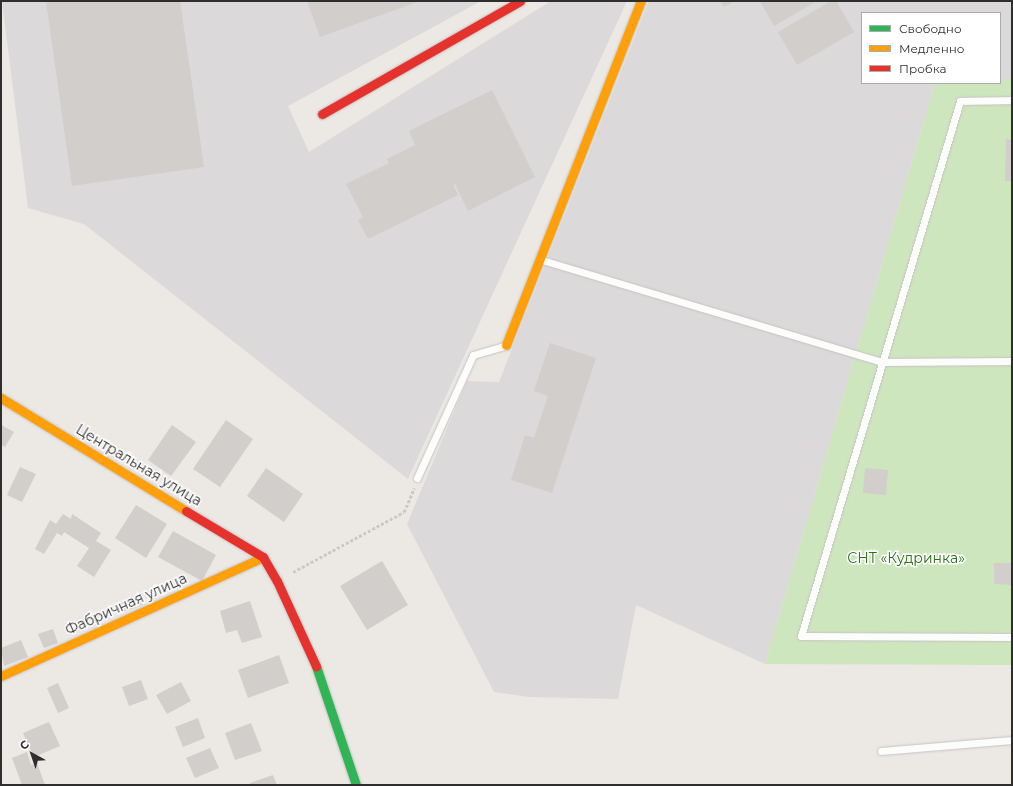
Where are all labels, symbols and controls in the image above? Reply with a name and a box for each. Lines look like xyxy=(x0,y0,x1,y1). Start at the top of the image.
legend xyxy=(861,12,1001,84)
text: Свободно xyxy=(899,21,962,36)
text: Медленно xyxy=(899,41,964,56)
text: Пробка xyxy=(899,61,947,76)
street label: Центральная улица xyxy=(73,421,205,509)
park label: СНТ «Кудринка» xyxy=(847,550,965,566)
street label: Фабричная улица xyxy=(63,570,189,638)
north arrow xyxy=(12,734,52,774)
text: С xyxy=(17,737,32,753)

